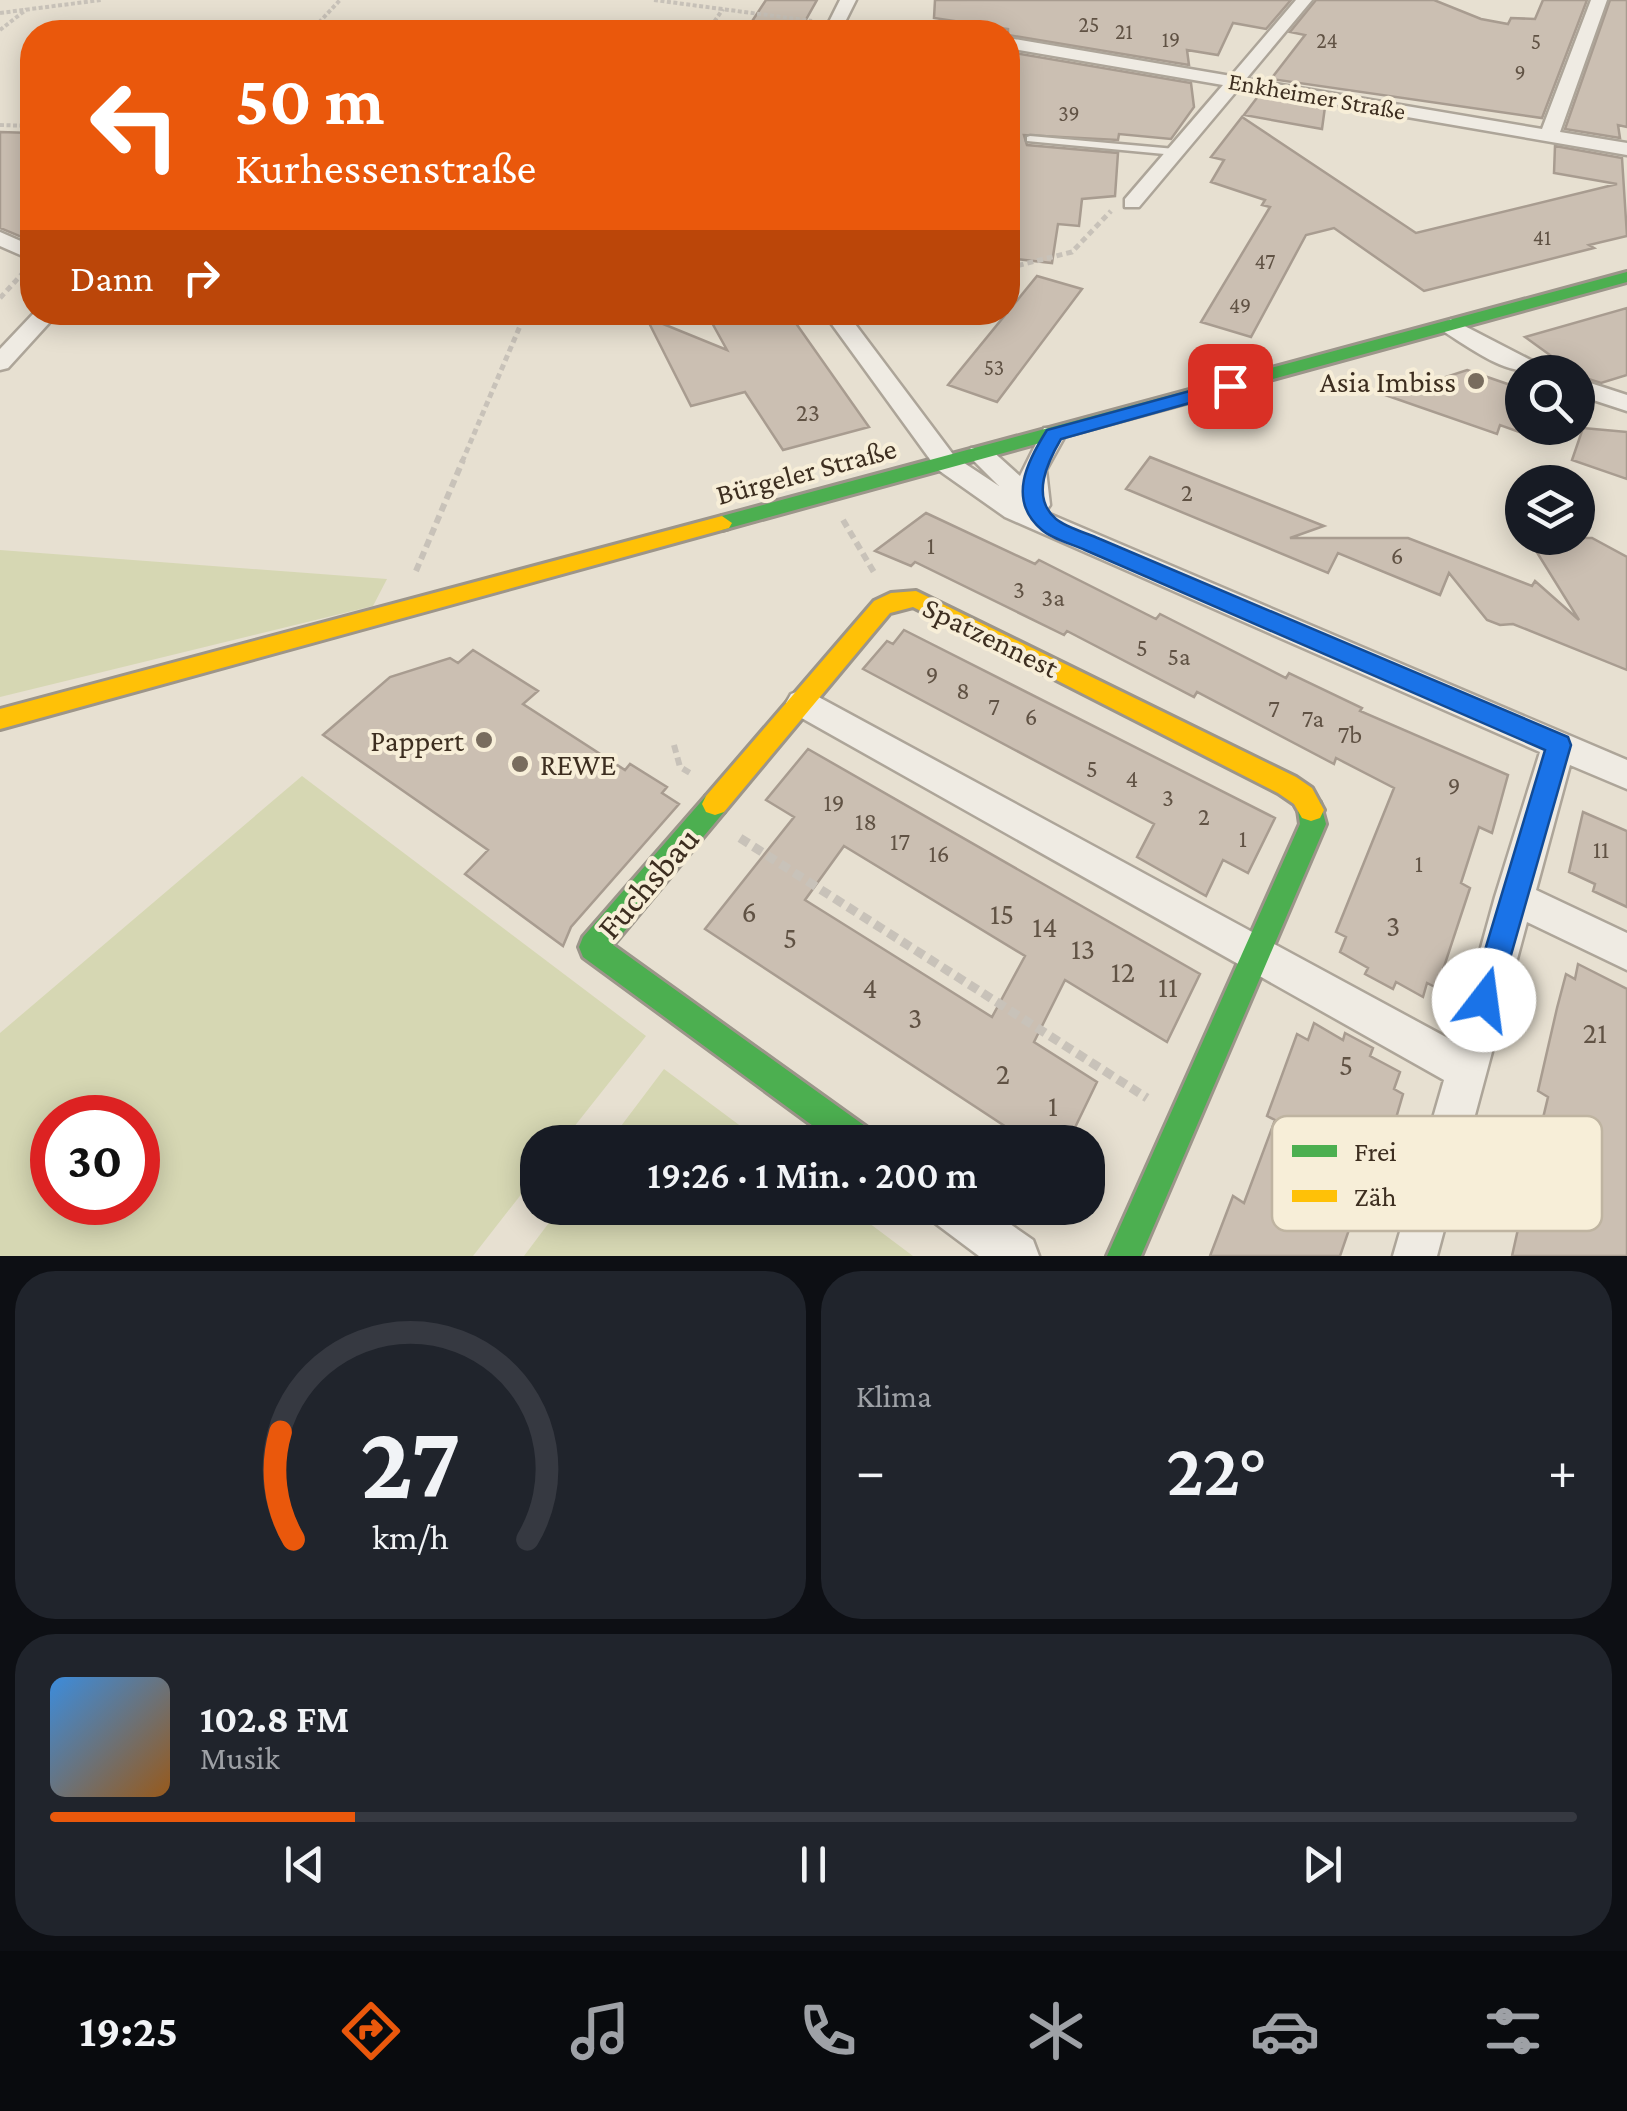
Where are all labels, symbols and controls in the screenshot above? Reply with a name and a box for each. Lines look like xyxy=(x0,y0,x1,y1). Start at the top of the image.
house number: 25 xyxy=(1079,12,1099,37)
house number: 21 xyxy=(1115,19,1133,44)
house number: 19 xyxy=(1162,27,1180,52)
house number: 24 xyxy=(1316,28,1338,53)
house number: 5 xyxy=(1531,29,1541,54)
icon: left xyxy=(70,60,200,190)
house number: 9 xyxy=(1514,60,1526,85)
text: 50 m xyxy=(235,61,385,139)
street label: Enkheimer Straße xyxy=(1226,67,1408,125)
house number: 39 xyxy=(1058,101,1080,126)
text: Kurhessenstraße xyxy=(235,143,536,193)
house number: 41 xyxy=(1533,225,1551,250)
house number: 47 xyxy=(1255,249,1275,274)
icon: right xyxy=(174,250,229,305)
text: Dann xyxy=(70,257,154,299)
house number: 49 xyxy=(1229,293,1251,318)
pin xyxy=(1188,344,1273,429)
house number: 53 xyxy=(984,355,1004,380)
map controls xyxy=(1505,355,1595,555)
button: search xyxy=(1505,355,1595,445)
icon: arrive xyxy=(1203,359,1258,414)
place label: Asia Imbiss xyxy=(1320,365,1456,398)
marker: Asia Imbiss xyxy=(1465,370,1487,392)
house number: 23 xyxy=(796,399,820,426)
street label: Bürgeler Straße xyxy=(712,431,900,512)
button: layers xyxy=(1505,465,1595,555)
house number: 2 xyxy=(1181,479,1193,506)
house number: 1 xyxy=(927,532,935,559)
house number: 6 xyxy=(1391,542,1403,569)
house number: 3 xyxy=(1013,576,1025,603)
house number: 3a xyxy=(1041,584,1065,611)
street label: Spatzennest xyxy=(918,590,1065,685)
house number: 5 xyxy=(1136,634,1148,661)
house number: 5a xyxy=(1167,643,1191,670)
house number: 9 xyxy=(926,661,938,688)
house number: 8 xyxy=(956,677,970,704)
house number: 7 xyxy=(988,693,1000,720)
house number: 7 xyxy=(1268,695,1280,722)
house number: 6 xyxy=(1025,703,1037,730)
house number: 7a xyxy=(1302,705,1325,732)
house number: 7b xyxy=(1338,721,1362,748)
place label: Pappert xyxy=(370,724,465,758)
marker: Pappert xyxy=(473,729,495,751)
place label: REWE xyxy=(540,748,616,781)
marker: REWE xyxy=(509,753,531,775)
house number: 5 xyxy=(1086,755,1098,782)
house number: 4 xyxy=(1126,765,1138,792)
house number: 9 xyxy=(1448,772,1460,799)
house number: 3 xyxy=(1162,784,1174,811)
house number: 19 xyxy=(824,789,845,816)
house number: 2 xyxy=(1198,803,1210,830)
house number: 18 xyxy=(855,808,877,835)
street label: Fuchsbau xyxy=(589,819,707,947)
house number: 1 xyxy=(1239,825,1247,852)
house number: 17 xyxy=(890,828,910,855)
house number: 11 xyxy=(1593,836,1609,863)
house number: 16 xyxy=(929,840,950,867)
house number: 1 xyxy=(1415,850,1423,877)
house number: 6 xyxy=(741,895,757,928)
house number: 15 xyxy=(990,897,1014,930)
house number: 3 xyxy=(1386,909,1400,942)
house number: 14 xyxy=(1032,910,1058,943)
house number: 5 xyxy=(783,921,797,954)
house number: 13 xyxy=(1071,932,1095,965)
position arrow xyxy=(1432,948,1536,1052)
house number: 12 xyxy=(1111,955,1135,988)
house number: 11 xyxy=(1158,970,1178,1003)
house number: 4 xyxy=(862,971,878,1004)
house number: 3 xyxy=(908,1001,922,1034)
house number: 21 xyxy=(1583,1016,1607,1049)
house number: 5 xyxy=(1339,1048,1353,1081)
house number: 2 xyxy=(996,1057,1010,1090)
house number: 1 xyxy=(1048,1089,1058,1122)
speed limit sign: 30 xyxy=(30,1095,160,1225)
legend xyxy=(1272,1116,1602,1231)
text: Frei xyxy=(1354,1136,1397,1167)
text: 19:26 · 1 Min. · 200 m xyxy=(647,1154,978,1196)
text: Zäh xyxy=(1354,1181,1397,1212)
text: Klima xyxy=(856,1378,932,1414)
text: 27 xyxy=(360,1404,461,1519)
text: 22° xyxy=(1166,1428,1267,1511)
text: − xyxy=(856,1440,885,1501)
text: + xyxy=(1548,1440,1577,1501)
text: km/h xyxy=(372,1517,449,1557)
text: 102.8 FM xyxy=(200,1698,349,1740)
text: Musik xyxy=(200,1740,280,1776)
icon: previous xyxy=(277,1837,332,1892)
icon: pause xyxy=(786,1837,841,1892)
icon: next xyxy=(1295,1837,1350,1892)
icon: directions xyxy=(336,1996,406,2066)
icon: music xyxy=(565,1996,635,2066)
icon: phone xyxy=(793,1996,863,2066)
icon: climate xyxy=(1021,1996,1091,2066)
icon: car xyxy=(1250,1996,1320,2066)
icon: filters xyxy=(1478,1996,1548,2066)
text: 19:25 xyxy=(79,2006,178,2056)

